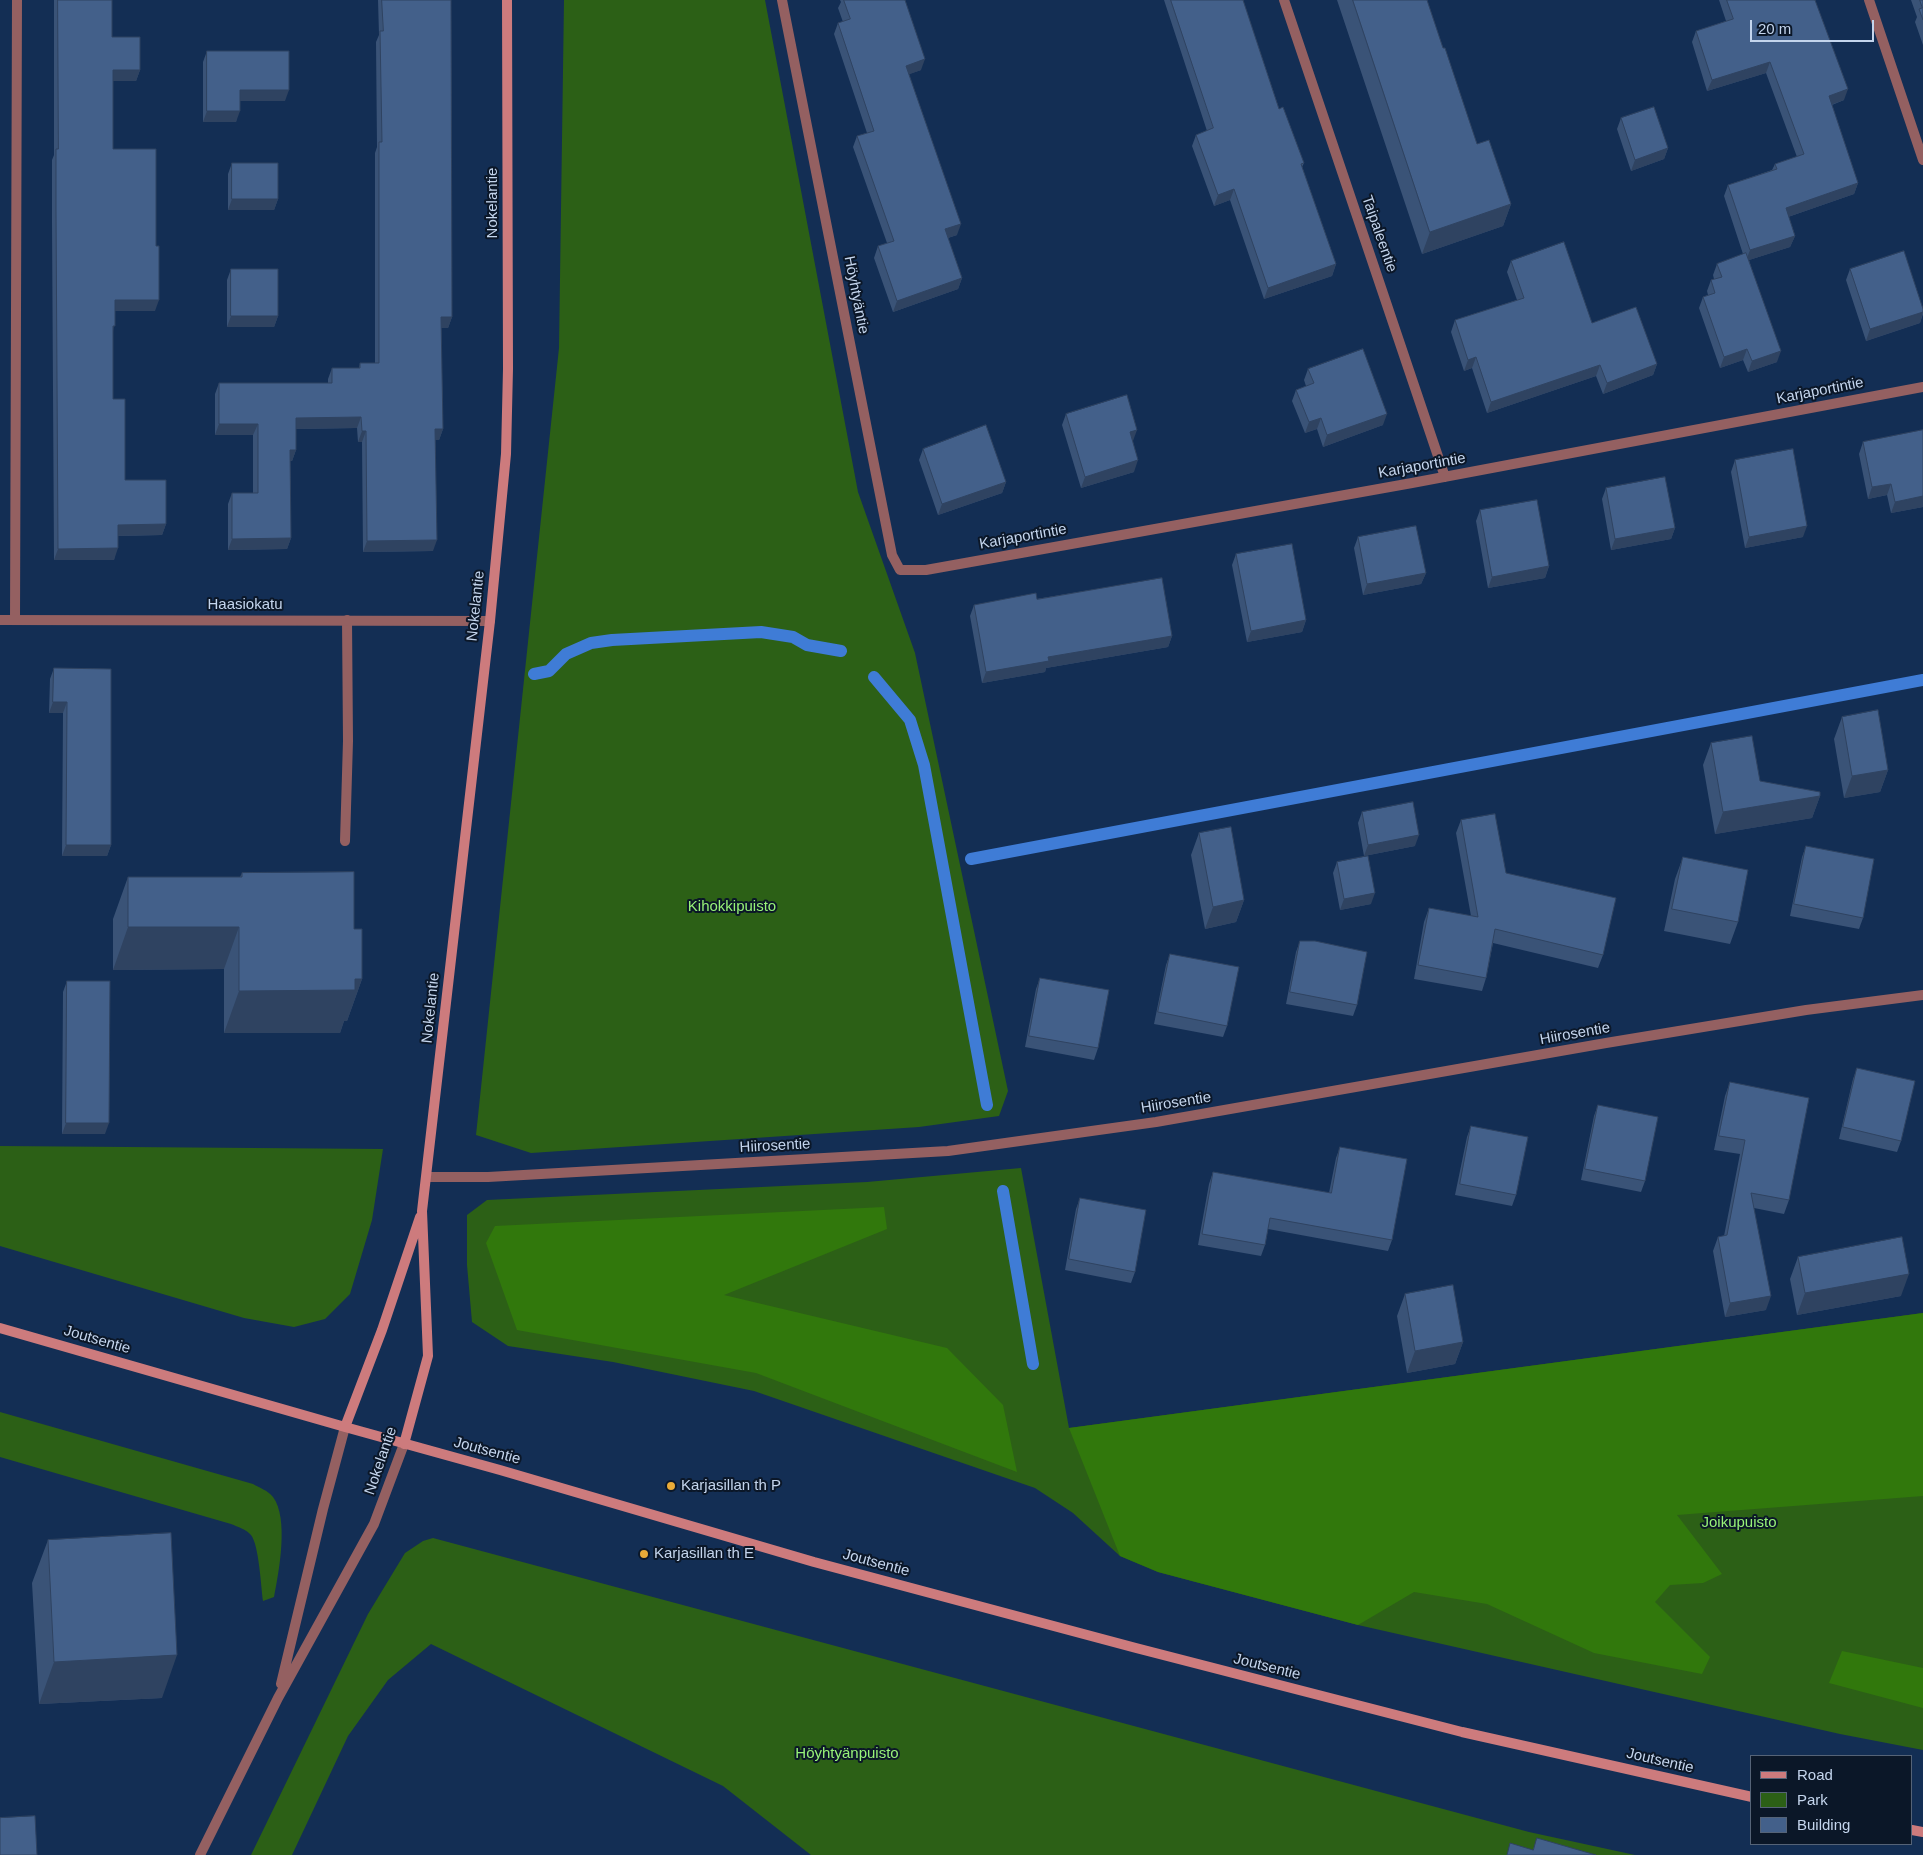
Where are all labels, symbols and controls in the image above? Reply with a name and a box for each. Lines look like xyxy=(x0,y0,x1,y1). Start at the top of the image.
scale bar xyxy=(1753,10,1877,42)
text: 20 m xyxy=(1758,20,1791,37)
street label: Nokelantie xyxy=(484,168,502,238)
street label: Taipaleentie xyxy=(1357,193,1401,275)
street label: Höyhtyäntie xyxy=(840,254,872,336)
street label: Karjaportintie xyxy=(1775,374,1865,408)
street label: Karjaportintie xyxy=(1377,449,1467,483)
street label: Karjaportintie xyxy=(978,520,1068,554)
street label: Nokelantie xyxy=(463,570,489,642)
street label: Haasiokatu xyxy=(207,596,283,614)
park label: Kihokkipuisto xyxy=(688,898,776,916)
street label: Nokelantie xyxy=(418,972,444,1044)
street label: Hiirosentie xyxy=(1539,1019,1611,1049)
street label: Hiirosentie xyxy=(1140,1089,1212,1117)
street label: Hiirosentie xyxy=(739,1135,811,1157)
street label: Joutsentie xyxy=(62,1322,132,1358)
street label: Nokelantie xyxy=(361,1425,401,1497)
street label: Joutsentie xyxy=(452,1433,522,1469)
place label: Karjasillan th P xyxy=(681,1477,781,1495)
marker: Karjasillan th P xyxy=(665,1480,677,1492)
park label: Joikupuisto xyxy=(1701,1514,1777,1532)
place label: Karjasillan th E xyxy=(654,1545,754,1563)
street label: Joutsentie xyxy=(841,1545,911,1581)
marker: Karjasillan th E xyxy=(638,1548,650,1560)
street label: Joutsentie xyxy=(1232,1650,1302,1684)
park label: Höyhtyänpuisto xyxy=(795,1745,899,1763)
street label: Joutsentie xyxy=(1625,1745,1695,1777)
legend xyxy=(1750,1755,1913,1845)
text: Road xyxy=(1797,1766,1833,1783)
text: Park xyxy=(1797,1791,1828,1808)
text: Building xyxy=(1797,1816,1850,1833)

